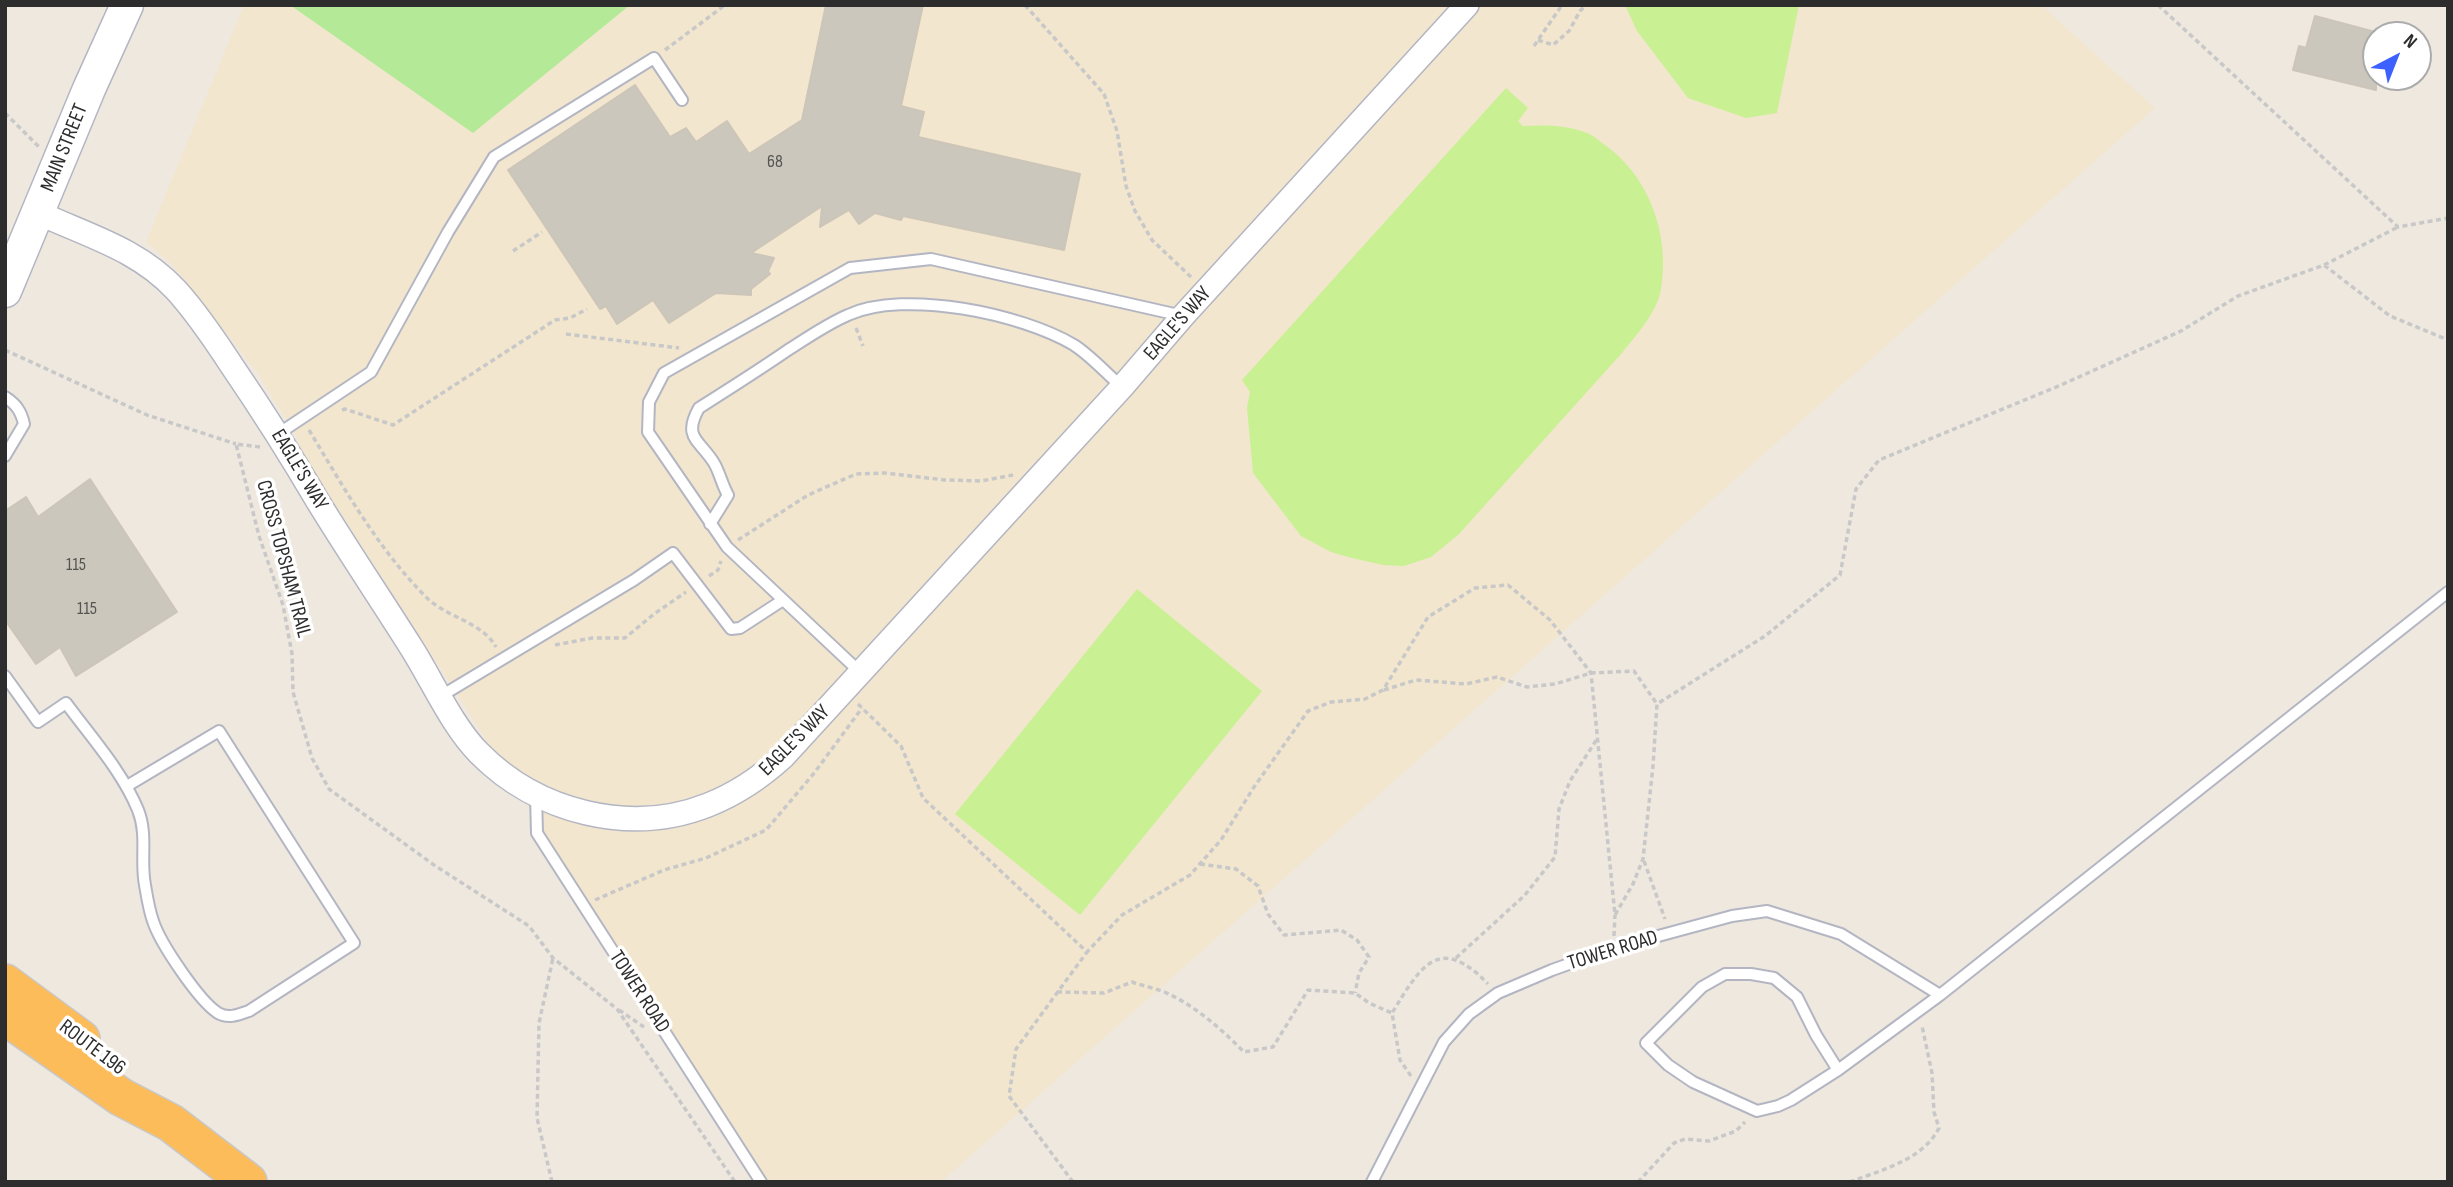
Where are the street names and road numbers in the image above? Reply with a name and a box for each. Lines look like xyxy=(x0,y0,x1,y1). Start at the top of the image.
street label: MAIN STREET xyxy=(36,100,94,196)
street label: EAGLE'S WAY xyxy=(1139,282,1217,366)
street label: EAGLE'S WAY xyxy=(265,425,333,515)
street label: CROSS TOPSHAM TRAIL xyxy=(250,478,316,640)
street label: EAGLE'S WAY xyxy=(754,700,836,782)
street label: TOWER ROAD xyxy=(1565,925,1661,977)
street label: TOWER ROAD xyxy=(603,946,675,1038)
street label: ROUTE 196 xyxy=(54,1015,130,1081)

